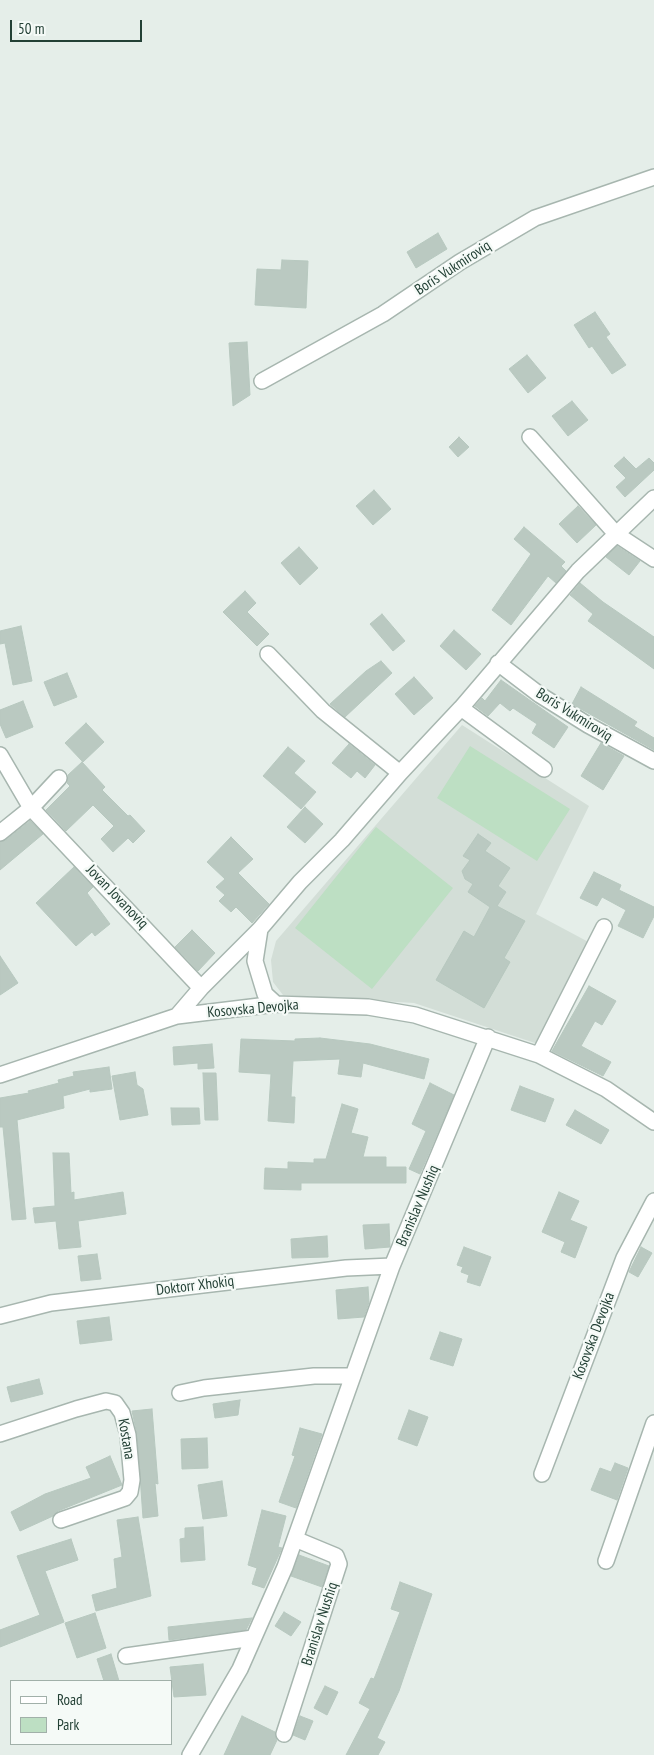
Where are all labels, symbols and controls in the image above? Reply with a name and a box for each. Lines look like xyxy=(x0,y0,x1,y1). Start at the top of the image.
scale bar xyxy=(12,10,145,42)
text: 50 m xyxy=(18,19,44,38)
street label: Boris Vukmiroviq xyxy=(412,237,494,299)
street label: Boris Vukmiroviq xyxy=(532,684,616,746)
street label: Jovan Jovanoviq xyxy=(82,861,152,933)
street label: Kosovska Devojka xyxy=(207,996,299,1022)
street label: Branislav Nushiq xyxy=(393,1163,443,1249)
street label: Doktorr Xhokiq xyxy=(155,1272,235,1300)
street label: Kosovska Devojka xyxy=(569,1290,619,1382)
street label: Kostana xyxy=(114,1417,138,1461)
street label: Branislav Nushiq xyxy=(298,1580,342,1668)
legend xyxy=(10,1680,172,1745)
text: Road xyxy=(57,1690,83,1709)
text: Park xyxy=(57,1715,79,1734)

